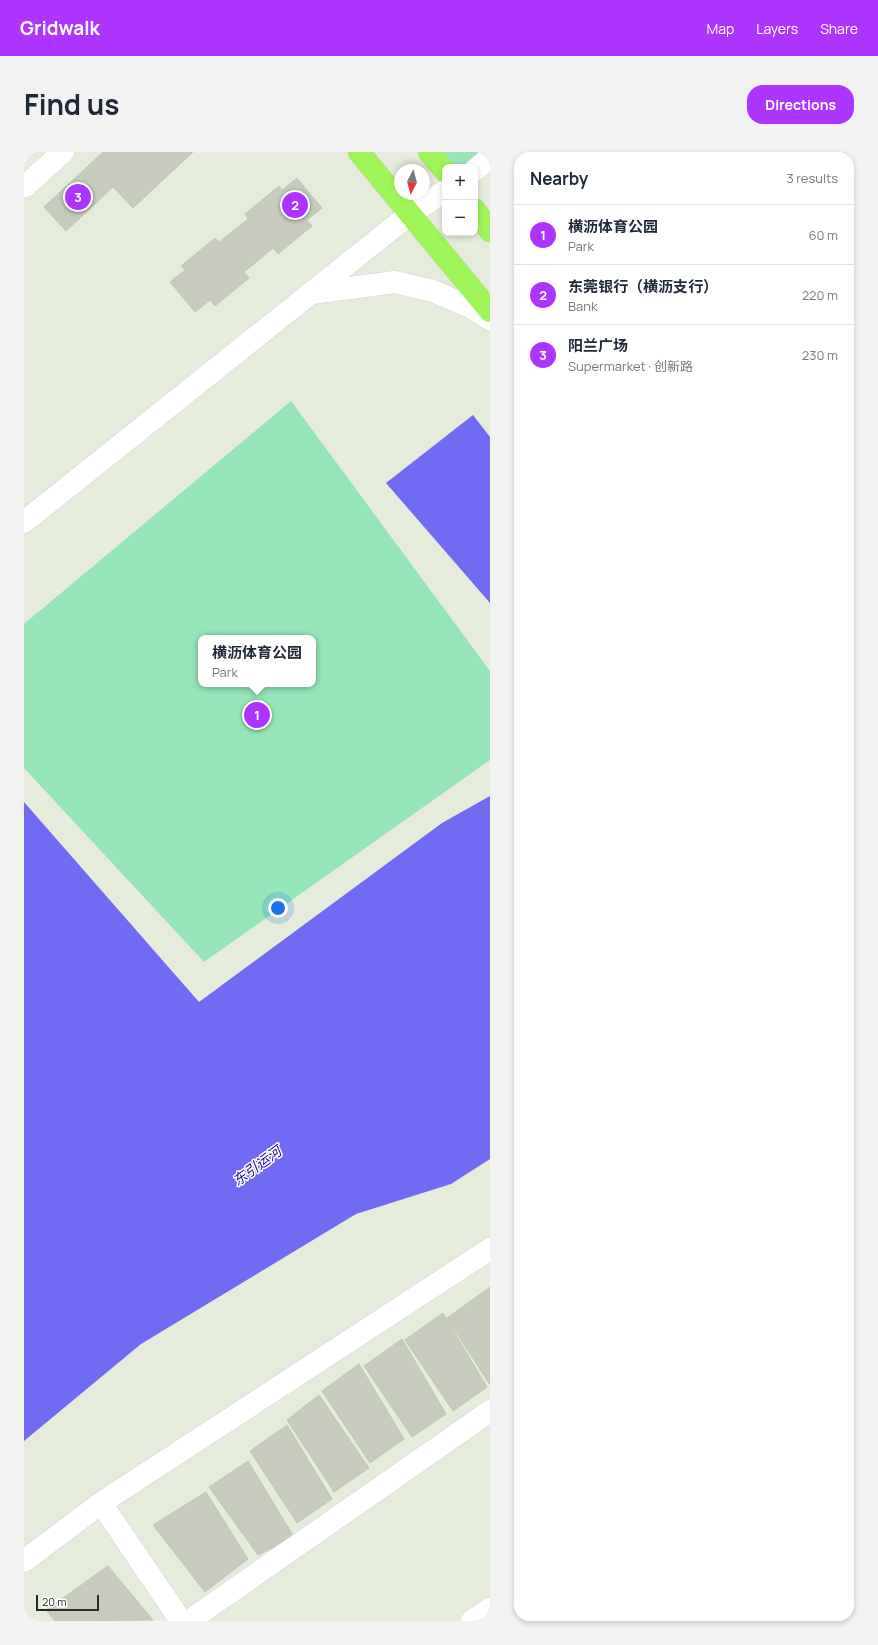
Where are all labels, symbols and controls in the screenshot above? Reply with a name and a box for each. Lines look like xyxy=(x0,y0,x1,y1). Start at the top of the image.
text: Gridwalk xyxy=(20,15,100,41)
text: Map xyxy=(706,19,734,38)
text: Layers xyxy=(756,19,798,38)
text: Share xyxy=(820,19,858,38)
text: Find us xyxy=(24,85,119,123)
button: Directions xyxy=(747,85,854,124)
north arrow xyxy=(394,164,430,200)
map controls xyxy=(442,164,478,236)
button: + xyxy=(442,164,478,200)
text: Nearby xyxy=(530,167,588,190)
text: 3 results xyxy=(786,169,838,187)
pin: 3 xyxy=(65,182,91,212)
pin: 2 xyxy=(282,190,308,220)
button: − xyxy=(442,200,478,236)
text: 横沥体育公园 xyxy=(568,216,658,237)
text: 1 xyxy=(540,226,546,244)
text: 60 m xyxy=(808,226,838,244)
text: Park xyxy=(568,237,594,255)
text: 东莞银行（横沥支行） xyxy=(568,276,718,297)
text: 2 xyxy=(539,286,547,304)
text: 220 m xyxy=(802,286,838,304)
text: Bank xyxy=(568,297,597,315)
text: 阳兰广场 xyxy=(568,335,628,356)
text: 3 xyxy=(539,346,547,364)
text: 230 m xyxy=(802,346,838,364)
text: Supermarket · 创新路 xyxy=(568,357,693,375)
popup xyxy=(198,635,316,687)
text: 横沥体育公园 xyxy=(212,642,302,663)
text: Park xyxy=(212,663,238,681)
pin: 1 xyxy=(244,700,270,730)
your location xyxy=(268,898,288,918)
water label: 东引运河 xyxy=(228,1140,287,1190)
scale bar xyxy=(36,1593,99,1612)
text: 20 m xyxy=(42,1594,67,1609)

